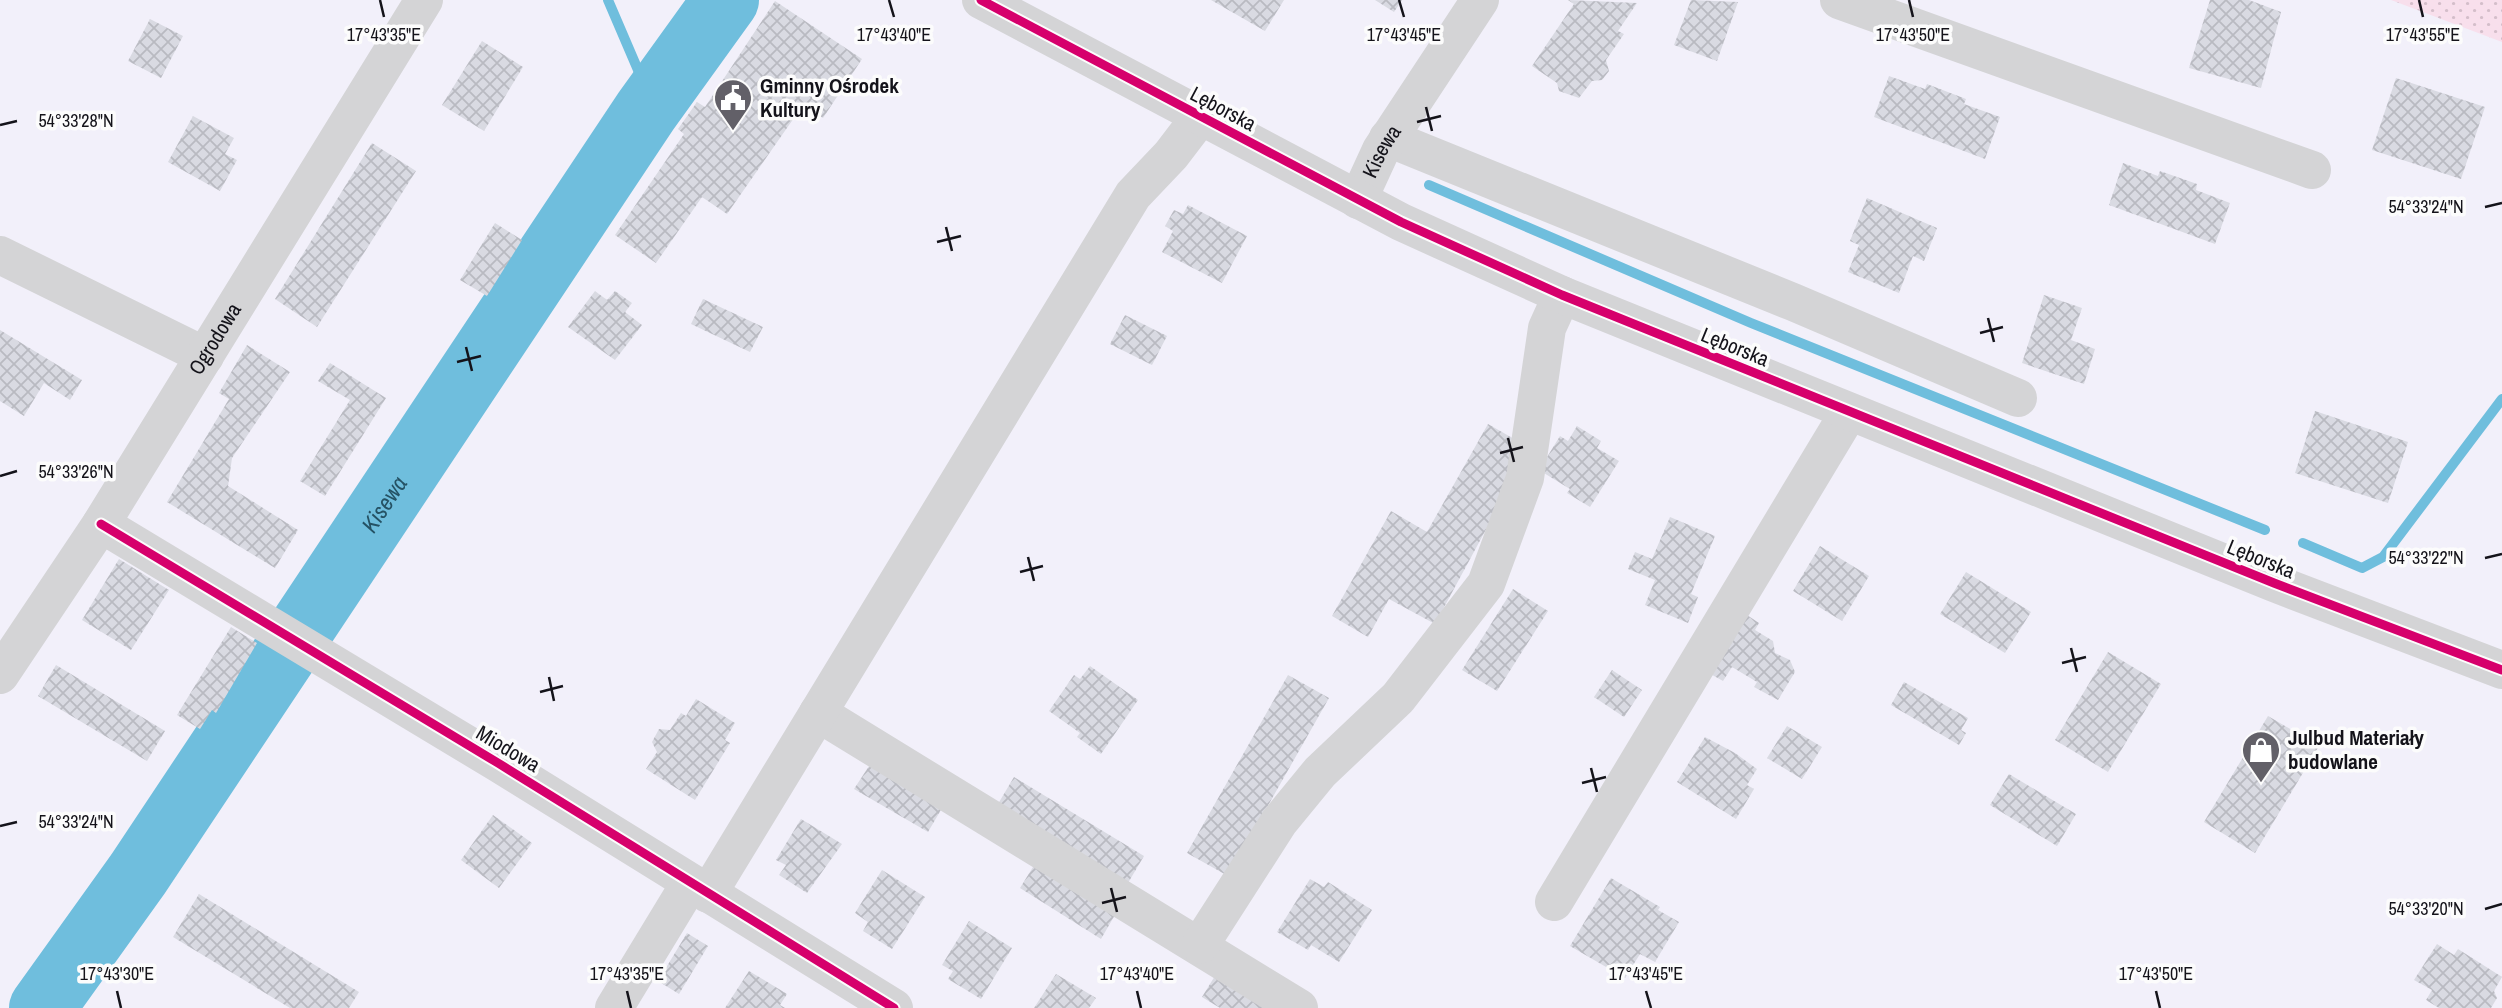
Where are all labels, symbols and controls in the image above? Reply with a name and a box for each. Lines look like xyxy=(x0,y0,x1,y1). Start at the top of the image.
text: 17°43'35"E xyxy=(347,22,421,47)
text: 17°43'40"E xyxy=(857,22,931,47)
text: 17°43'45"E xyxy=(1367,22,1441,47)
text: 17°43'50"E xyxy=(1876,22,1950,47)
text: 17°43'55"E xyxy=(2386,22,2460,47)
place label: Gminny Ośrodek Kultury xyxy=(760,71,899,124)
public building icon: Gminny Ośrodek Kultury xyxy=(712,77,754,132)
street label: Lęborska xyxy=(1185,79,1262,138)
text: 54°33'28"N xyxy=(38,108,114,133)
street label: Kisewa xyxy=(1355,119,1408,182)
text: 54°33'24"N xyxy=(2388,194,2464,219)
street label: Ogrodowa xyxy=(181,297,248,380)
street label: Lęborska xyxy=(1697,320,1774,373)
text: 54°33'26"N xyxy=(38,459,114,484)
water label: Kisewa xyxy=(354,470,414,538)
street label: Lęborska xyxy=(2223,532,2300,585)
text: 54°33'22"N xyxy=(2388,545,2464,570)
street label: Miodowa xyxy=(471,718,546,779)
place label: Julbud Materiały budowlane xyxy=(2288,723,2424,776)
shop icon: Julbud Materiały budowlane xyxy=(2240,729,2282,784)
text: 54°33'24"N xyxy=(38,809,114,834)
text: 54°33'20"N xyxy=(2388,896,2464,921)
text: 17°43'30"E xyxy=(80,961,154,986)
text: 17°43'35"E xyxy=(590,961,664,986)
text: 17°43'40"E xyxy=(1100,961,1174,986)
text: 17°43'45"E xyxy=(1609,961,1683,986)
text: 17°43'50"E xyxy=(2119,961,2193,986)

